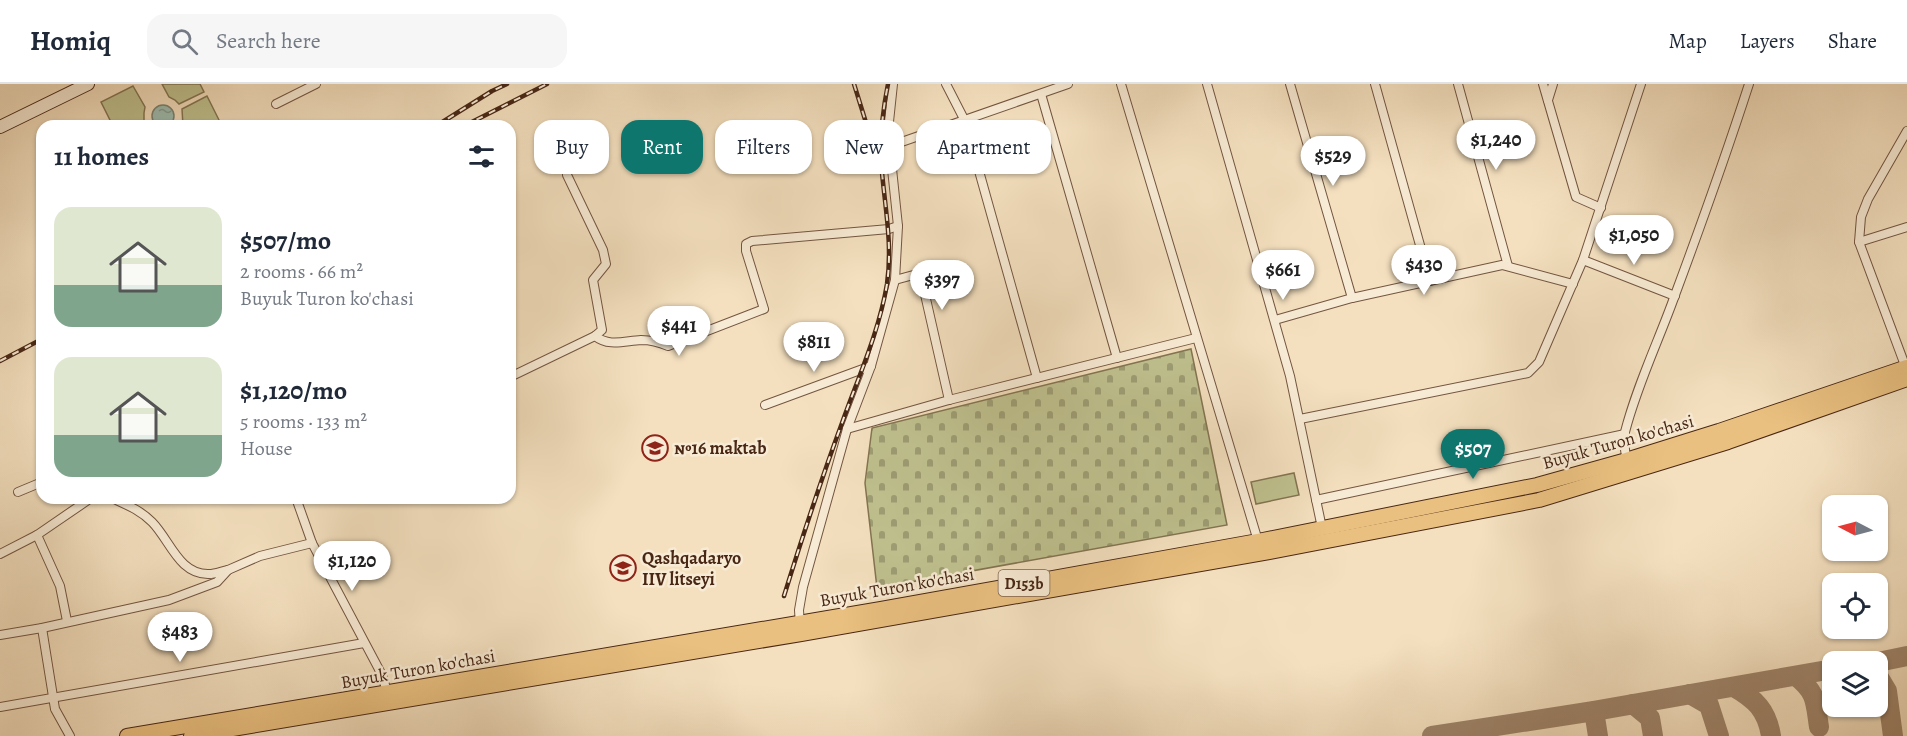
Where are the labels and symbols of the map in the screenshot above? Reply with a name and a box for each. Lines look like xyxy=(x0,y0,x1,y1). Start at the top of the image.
pin: $1,240 xyxy=(1447,120,1545,171)
pin: $529 xyxy=(1297,136,1369,187)
pin: $1,050 xyxy=(1585,215,1683,266)
pin: $430 xyxy=(1388,245,1460,296)
pin: $661 xyxy=(1247,250,1319,301)
pin: $397 xyxy=(906,260,978,311)
pin: $441 xyxy=(643,306,715,357)
pin: $811 xyxy=(778,322,850,373)
street label: Buyuk Turon ko'chasi xyxy=(1539,409,1697,475)
pin: $507 xyxy=(1437,429,1509,480)
school or university icon: №16 maktab xyxy=(640,433,670,463)
place label: №16 maktab xyxy=(674,436,767,460)
north arrow xyxy=(1822,495,1888,561)
pin: $1,120 xyxy=(303,541,401,592)
place label: Qashqadaryo IIV litseyi xyxy=(642,546,741,591)
school or university icon: Qashqadaryo IIV litseyi xyxy=(608,553,638,583)
street label: Buyuk Turon ko'chasi xyxy=(818,562,976,612)
road number: D153b xyxy=(998,570,1050,596)
pin: $483 xyxy=(144,612,216,663)
street label: Buyuk Turon ko'chasi xyxy=(339,644,497,694)

